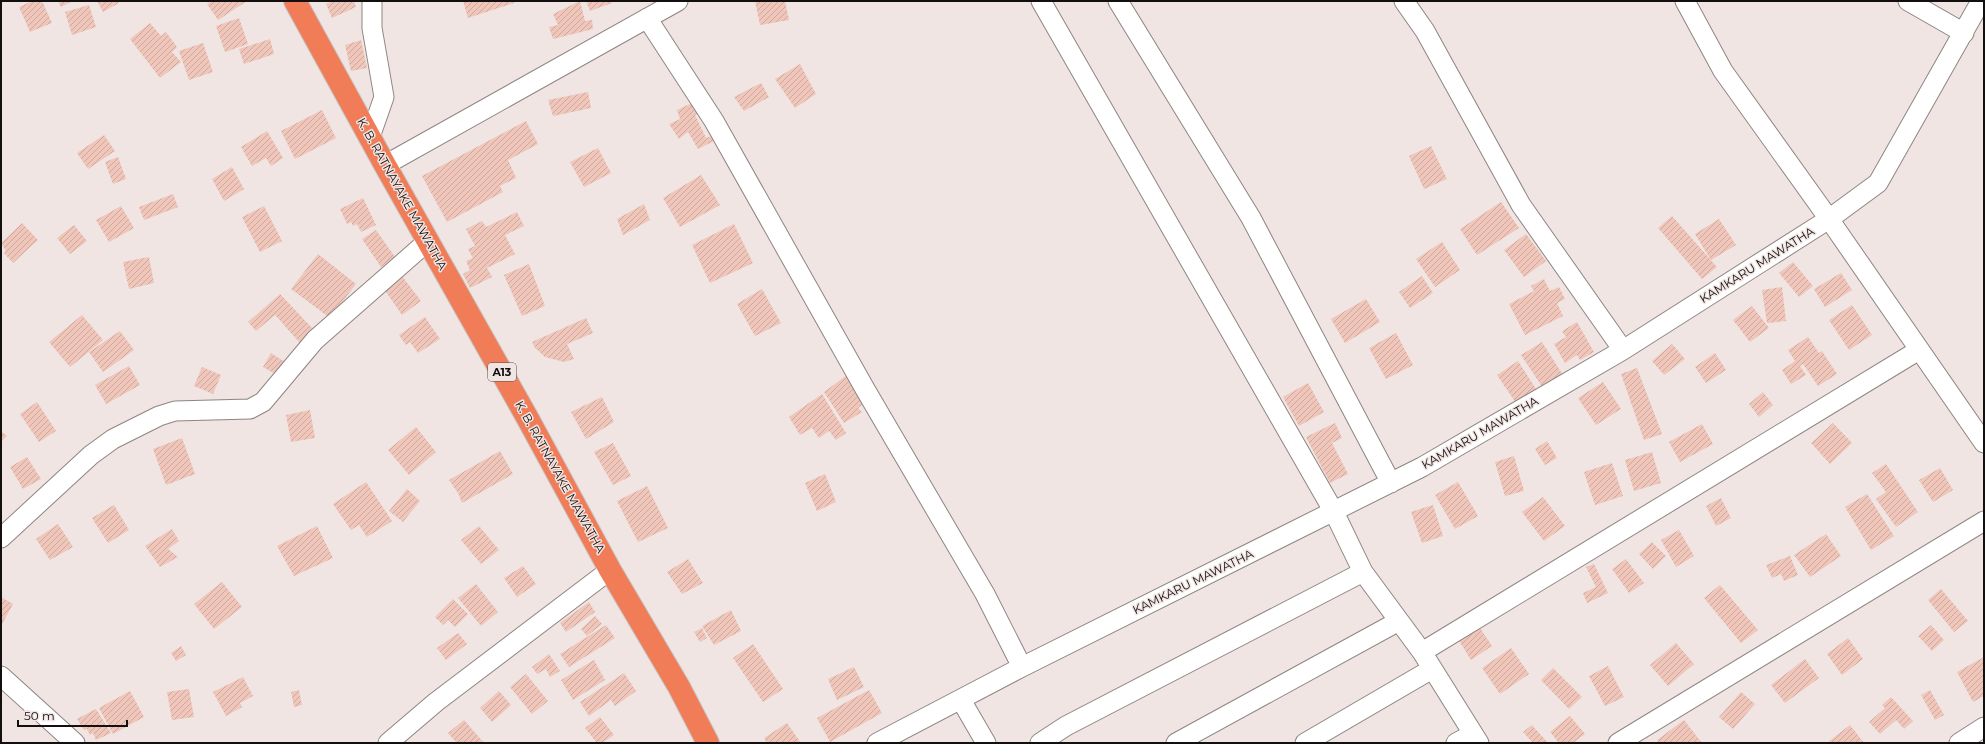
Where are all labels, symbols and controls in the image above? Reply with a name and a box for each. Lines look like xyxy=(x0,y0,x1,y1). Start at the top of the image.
street label: K. B. RATNAYAKE MAWATHA xyxy=(354,115,451,273)
street label: KAMKARU MAWATHA xyxy=(1697,223,1817,306)
road number: A13 xyxy=(488,363,516,381)
street label: KAMKARU MAWATHA xyxy=(1419,393,1541,472)
street label: K. B. RATNAYAKE MAWATHA xyxy=(512,398,609,556)
street label: KAMKARU MAWATHA xyxy=(1130,546,1256,617)
scale bar xyxy=(18,702,127,728)
text: 50 m xyxy=(24,708,55,723)

